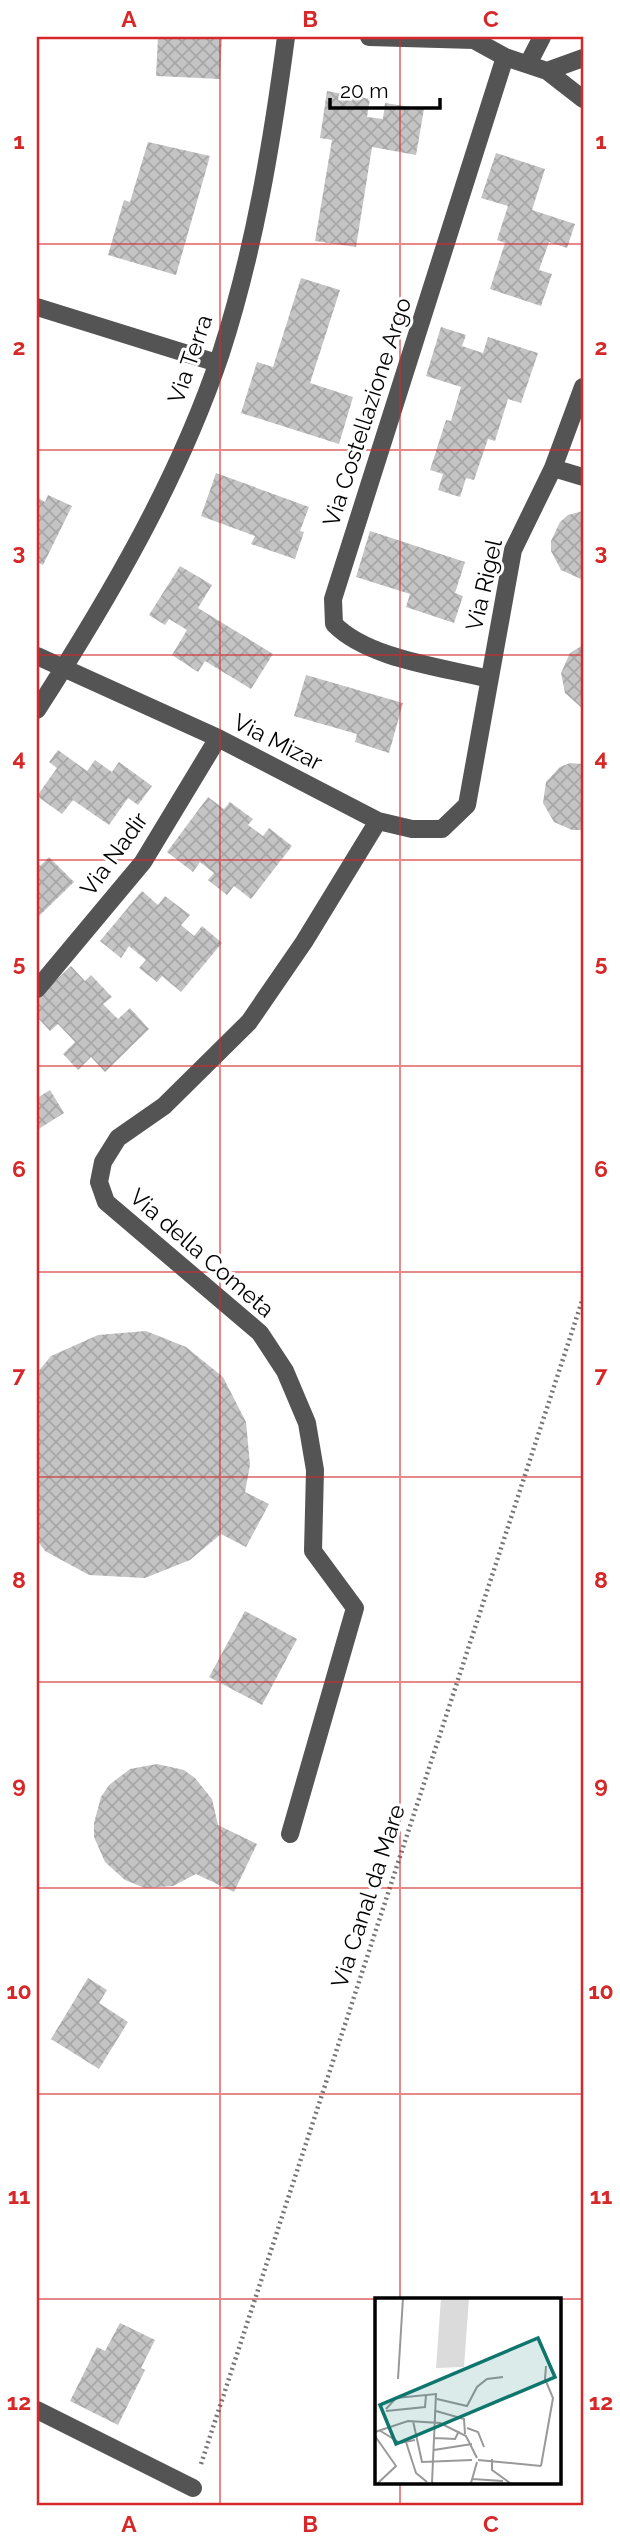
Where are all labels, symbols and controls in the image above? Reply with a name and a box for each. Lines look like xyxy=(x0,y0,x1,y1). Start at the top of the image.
text: A xyxy=(121,5,137,32)
text: B xyxy=(302,5,318,32)
text: C xyxy=(483,5,499,32)
scale bar xyxy=(330,66,440,110)
text: 20 m xyxy=(340,78,388,103)
text: 1 xyxy=(13,127,25,154)
text: 1 xyxy=(595,127,607,154)
street label: Via Costellazione Argo xyxy=(317,294,416,530)
street label: Via Terra xyxy=(162,311,217,407)
text: 2 xyxy=(13,333,25,360)
text: 2 xyxy=(595,333,607,360)
street label: Via Rigel xyxy=(460,536,507,633)
text: 3 xyxy=(13,538,25,565)
text: 3 xyxy=(595,538,607,565)
street label: Via Mizar xyxy=(229,708,327,775)
text: 4 xyxy=(12,744,26,771)
text: 4 xyxy=(594,744,608,771)
street label: Via Nadir xyxy=(74,807,153,901)
text: 5 xyxy=(13,949,26,976)
text: 5 xyxy=(595,949,608,976)
text: 6 xyxy=(12,1155,26,1182)
text: 6 xyxy=(594,1155,608,1182)
street label: Via della Cometa xyxy=(125,1183,280,1323)
text: 7 xyxy=(13,1360,26,1387)
text: 7 xyxy=(595,1360,608,1387)
text: 8 xyxy=(12,1566,26,1593)
text: 8 xyxy=(594,1566,608,1593)
text: 9 xyxy=(12,1771,26,1798)
text: 9 xyxy=(594,1771,608,1798)
street label: Via Canal da Mare xyxy=(325,1801,410,1991)
text: 10 xyxy=(6,1977,32,2004)
text: 10 xyxy=(588,1977,614,2004)
text: 11 xyxy=(8,2182,30,2209)
text: 11 xyxy=(590,2182,612,2209)
inset map xyxy=(375,2298,560,2484)
text: 12 xyxy=(7,2388,31,2415)
text: 12 xyxy=(589,2388,613,2415)
text: A xyxy=(121,2510,137,2537)
text: B xyxy=(302,2510,318,2537)
text: C xyxy=(483,2510,499,2537)

